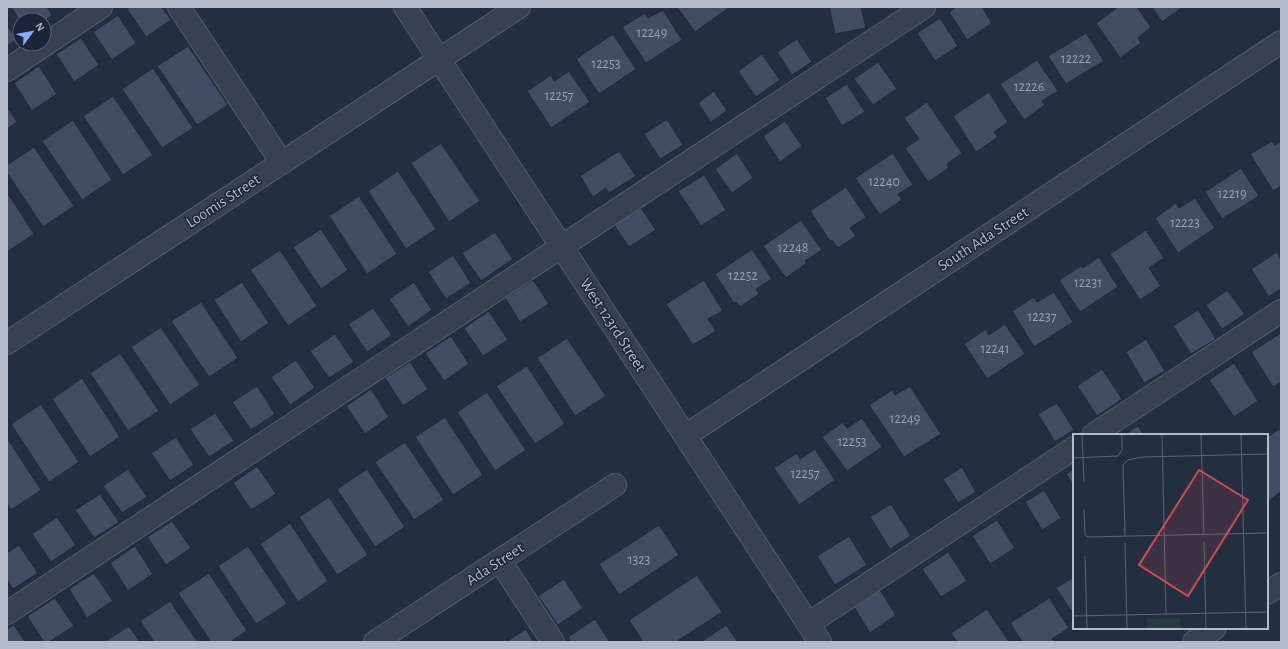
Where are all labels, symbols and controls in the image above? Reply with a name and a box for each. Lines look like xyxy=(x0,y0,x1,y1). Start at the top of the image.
north arrow xyxy=(12,12,52,52)
text: N xyxy=(33,21,47,33)
house number: 12249 xyxy=(637,26,667,40)
house number: 12222 xyxy=(1061,52,1091,66)
house number: 12253 xyxy=(591,57,621,71)
house number: 12226 xyxy=(1014,80,1044,94)
house number: 12257 xyxy=(544,89,574,103)
street label: Loomis Street xyxy=(183,171,263,231)
house number: 12240 xyxy=(868,175,900,189)
house number: 12219 xyxy=(1218,187,1246,201)
street label: South Ada Street xyxy=(935,204,1031,274)
house number: 12223 xyxy=(1170,216,1200,230)
house number: 12248 xyxy=(778,241,808,255)
house number: 12252 xyxy=(728,269,758,283)
street label: West 123rd Street xyxy=(577,275,649,375)
house number: 12231 xyxy=(1074,276,1102,290)
house number: 12237 xyxy=(1027,310,1057,324)
house number: 12241 xyxy=(980,342,1010,356)
house number: 12249 xyxy=(890,412,920,426)
inset map xyxy=(1073,434,1268,629)
house number: 12253 xyxy=(837,435,867,449)
house number: 12257 xyxy=(790,467,820,481)
street label: Ada Street xyxy=(463,540,527,588)
house number: 1323 xyxy=(628,553,651,567)

